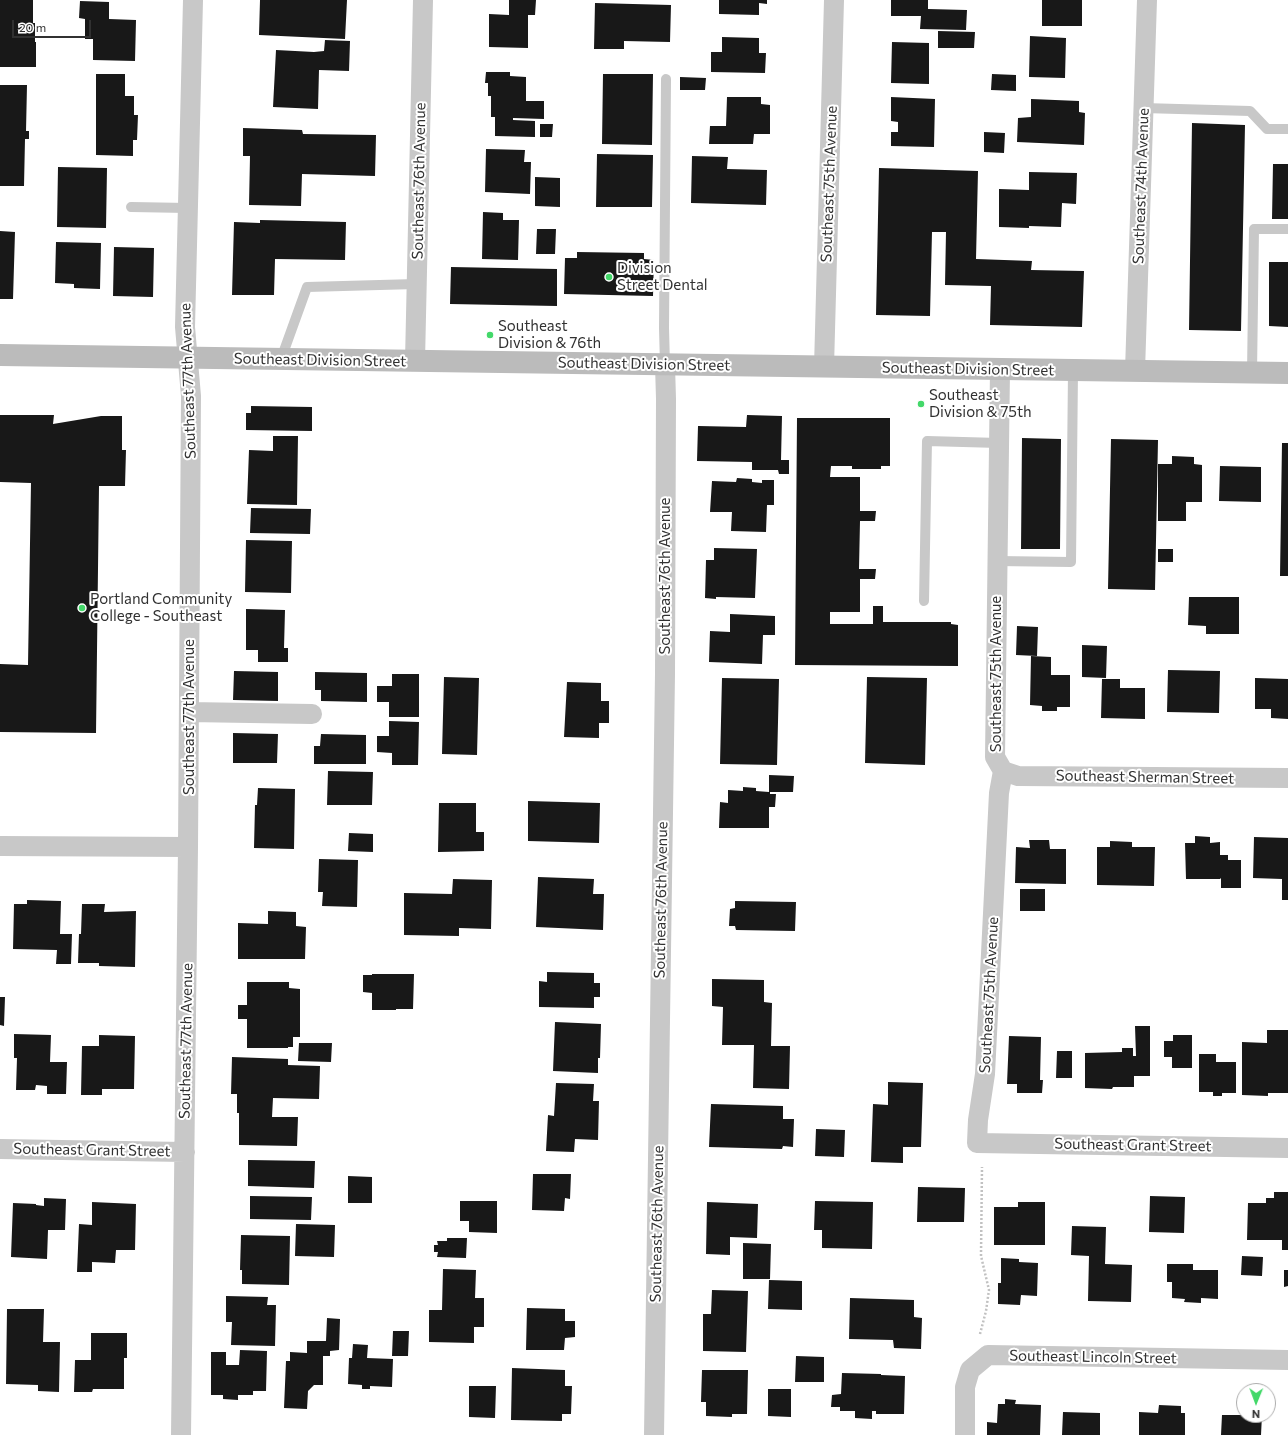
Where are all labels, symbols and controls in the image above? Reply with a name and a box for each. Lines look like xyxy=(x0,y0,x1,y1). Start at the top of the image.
scale bar xyxy=(14,12,93,38)
text: 20 m xyxy=(19,20,46,34)
street label: Southeast 76th Avenue xyxy=(409,102,429,260)
street label: Southeast 75th Avenue xyxy=(817,105,841,263)
street label: Southeast 74th Avenue xyxy=(1129,108,1153,264)
place label: Division Street Dental xyxy=(617,259,708,294)
marker: Division Street Dental xyxy=(604,272,614,282)
street label: Southeast 77th Avenue xyxy=(176,303,200,459)
place label: Southeast Division & 76th xyxy=(498,317,601,352)
marker: Southeast Division & 76th xyxy=(485,330,495,340)
street label: Southeast Division Street xyxy=(234,349,406,371)
street label: Southeast Division Street xyxy=(558,353,730,375)
street label: Southeast Division Street xyxy=(882,358,1054,380)
place label: Southeast Division & 75th xyxy=(929,386,1032,421)
marker: Southeast Division & 75th xyxy=(916,399,926,409)
street label: Southeast 76th Avenue xyxy=(656,497,674,655)
place label: Portland Community College - Southeast xyxy=(90,590,232,625)
street label: Southeast 75th Avenue xyxy=(987,596,1005,752)
marker: Portland Community College - Southeast xyxy=(77,603,87,613)
street label: Southeast 77th Avenue xyxy=(180,639,198,795)
street label: Southeast Sherman Street xyxy=(1056,766,1234,788)
street label: Southeast 76th Avenue xyxy=(651,821,671,979)
street label: Southeast 75th Avenue xyxy=(976,916,1002,1074)
street label: Southeast 77th Avenue xyxy=(176,963,196,1119)
street label: Southeast Grant Street xyxy=(1054,1135,1212,1155)
street label: Southeast Grant Street xyxy=(13,1140,171,1160)
street label: Southeast 76th Avenue xyxy=(647,1145,667,1303)
street label: Southeast Lincoln Street xyxy=(1009,1347,1177,1367)
north arrow xyxy=(1236,1383,1276,1423)
text: N xyxy=(1252,1408,1260,1421)

